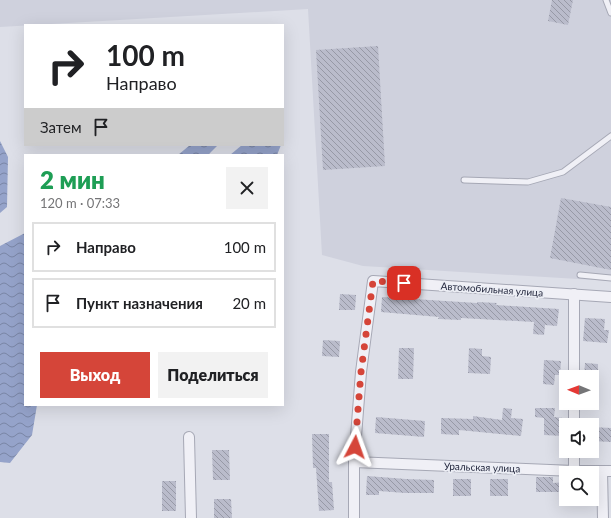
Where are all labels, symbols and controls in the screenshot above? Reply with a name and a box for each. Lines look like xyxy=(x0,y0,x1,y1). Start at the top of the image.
text: 100 m xyxy=(106,38,185,72)
icon: right xyxy=(40,40,92,92)
text: Направо xyxy=(106,72,177,94)
icon: arrive xyxy=(90,116,112,138)
text: Затем xyxy=(40,118,82,136)
text: 2 мин xyxy=(40,165,105,194)
button: close xyxy=(226,167,268,209)
text: 120 m · 07:33 xyxy=(40,195,120,211)
icon: right xyxy=(42,236,64,258)
text: Направо xyxy=(76,238,136,256)
text: 100 m xyxy=(224,238,266,256)
pin xyxy=(387,266,421,300)
icon: arrive xyxy=(393,272,415,294)
street label: Автомобильная улица xyxy=(440,279,544,299)
icon: arrive xyxy=(42,292,64,314)
text: Пункт назначения xyxy=(76,294,203,312)
text: 20 m xyxy=(232,294,266,312)
button: Выход xyxy=(40,352,150,398)
button: Поделиться xyxy=(158,352,268,398)
north arrow xyxy=(559,370,599,410)
map controls xyxy=(559,370,599,506)
button: sound xyxy=(559,418,599,458)
position arrow xyxy=(334,426,376,468)
street label: Уральская улица xyxy=(444,460,520,474)
button: search xyxy=(559,466,599,506)

